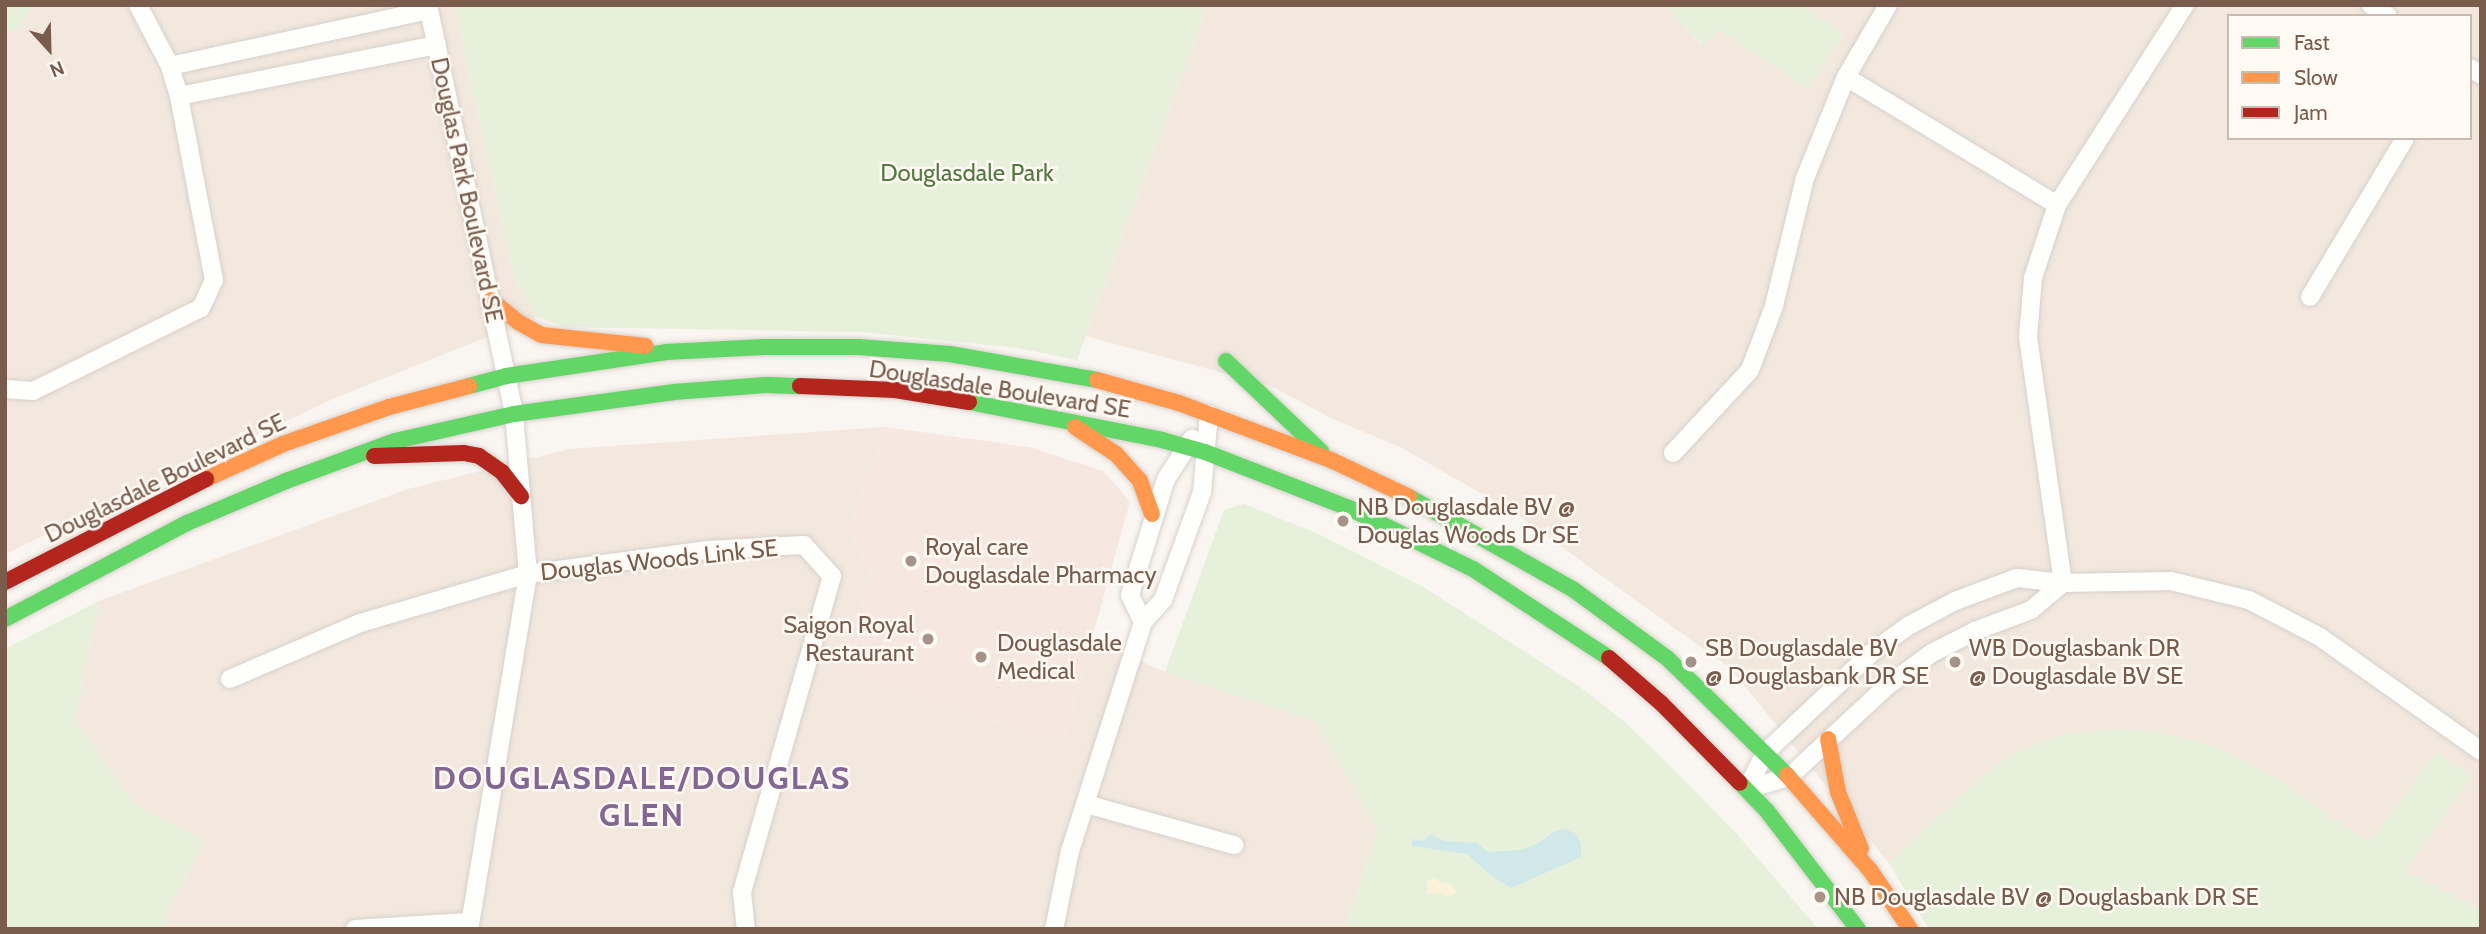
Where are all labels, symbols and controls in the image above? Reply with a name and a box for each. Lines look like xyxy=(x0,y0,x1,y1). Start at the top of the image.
north arrow xyxy=(14,14,84,84)
legend xyxy=(2227,14,2472,140)
text: Fast xyxy=(2294,30,2330,55)
street label: Douglas Park Boulevard SE xyxy=(425,55,509,325)
text: N xyxy=(47,56,68,82)
text: Slow xyxy=(2294,65,2338,90)
text: Jam xyxy=(2294,100,2328,125)
park label: Douglasdale Park xyxy=(880,159,1054,187)
street label: Douglasdale Boulevard SE xyxy=(867,354,1133,424)
street label: Douglasdale Boulevard SE xyxy=(40,407,290,549)
place label: NB Douglasdale BV @ Douglas Woods Dr SE xyxy=(1357,493,1579,549)
marker: NB Douglasdale BV @ Douglas Woods Dr SE xyxy=(1335,513,1351,529)
street label: Douglas Woods Link SE xyxy=(539,533,779,587)
place label: Royal care Douglasdale Pharmacy xyxy=(925,533,1157,589)
marker: Royal care Douglasdale Pharmacy xyxy=(903,553,919,569)
place label: Saigon Royal Restaurant xyxy=(783,611,914,667)
place label: Douglasdale Medical xyxy=(997,629,1122,685)
marker: Saigon Royal Restaurant xyxy=(920,631,936,647)
place label: SB Douglasdale BV @ Douglasbank DR SE xyxy=(1705,634,1929,690)
place label: WB Douglasbank DR @ Douglasdale BV SE xyxy=(1969,634,2183,690)
marker: Douglasdale Medical xyxy=(971,647,991,667)
marker: SB Douglasdale BV @ Douglasbank DR SE xyxy=(1683,654,1699,670)
marker: WB Douglasbank DR @ Douglasdale BV SE xyxy=(1947,654,1963,670)
district label: DOUGLASDALE/DOUGLAS GLEN xyxy=(435,760,849,835)
place label: NB Douglasdale BV @ Douglasbank DR SE xyxy=(1834,883,2259,911)
marker: NB Douglasdale BV @ Douglasbank DR SE xyxy=(1812,889,1828,905)

